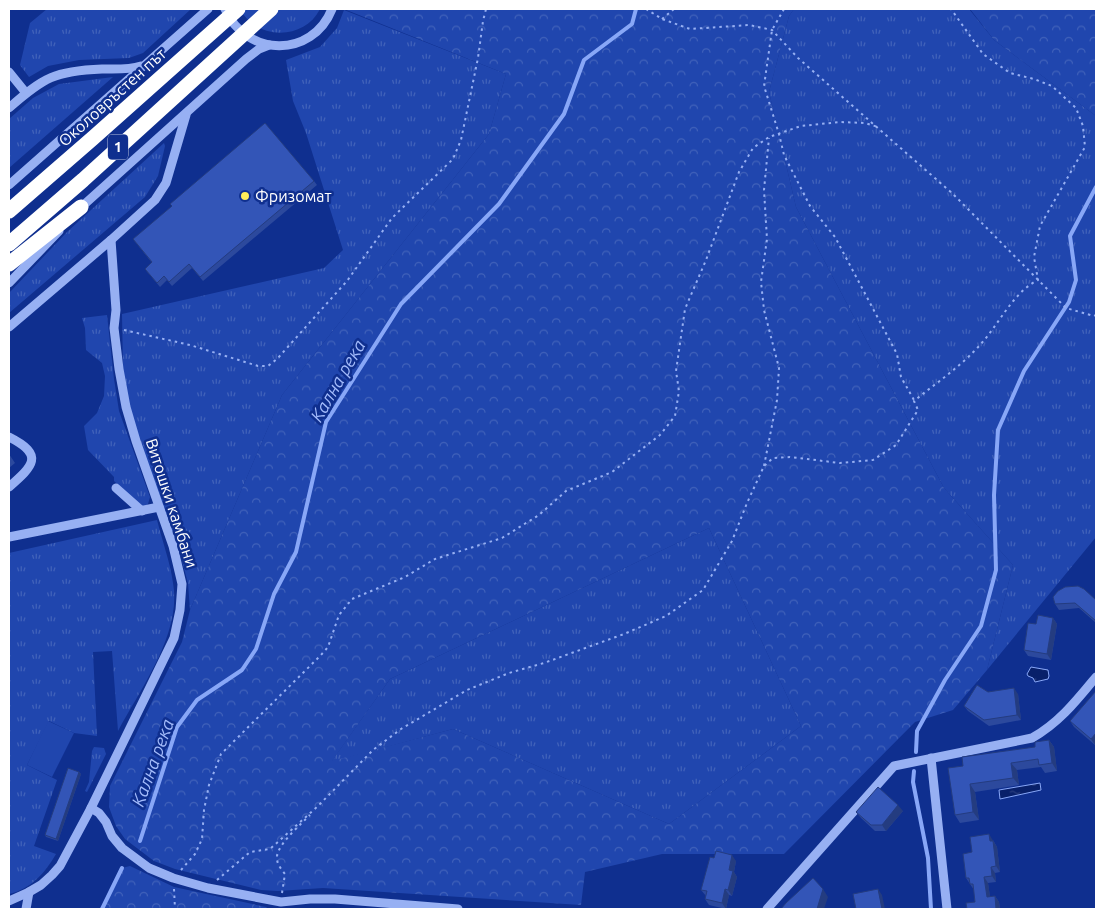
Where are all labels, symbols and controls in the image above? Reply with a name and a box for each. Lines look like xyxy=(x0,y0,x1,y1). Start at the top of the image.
street label: Околовръстен път xyxy=(55,44,169,150)
road number: 1 xyxy=(108,134,128,160)
place label: Фризомат xyxy=(255,187,332,205)
marker: Фризомат xyxy=(239,190,251,202)
water label: Кална река xyxy=(306,336,369,425)
street label: Витошки камбани xyxy=(143,436,201,570)
water label: Кална река xyxy=(127,716,177,809)

